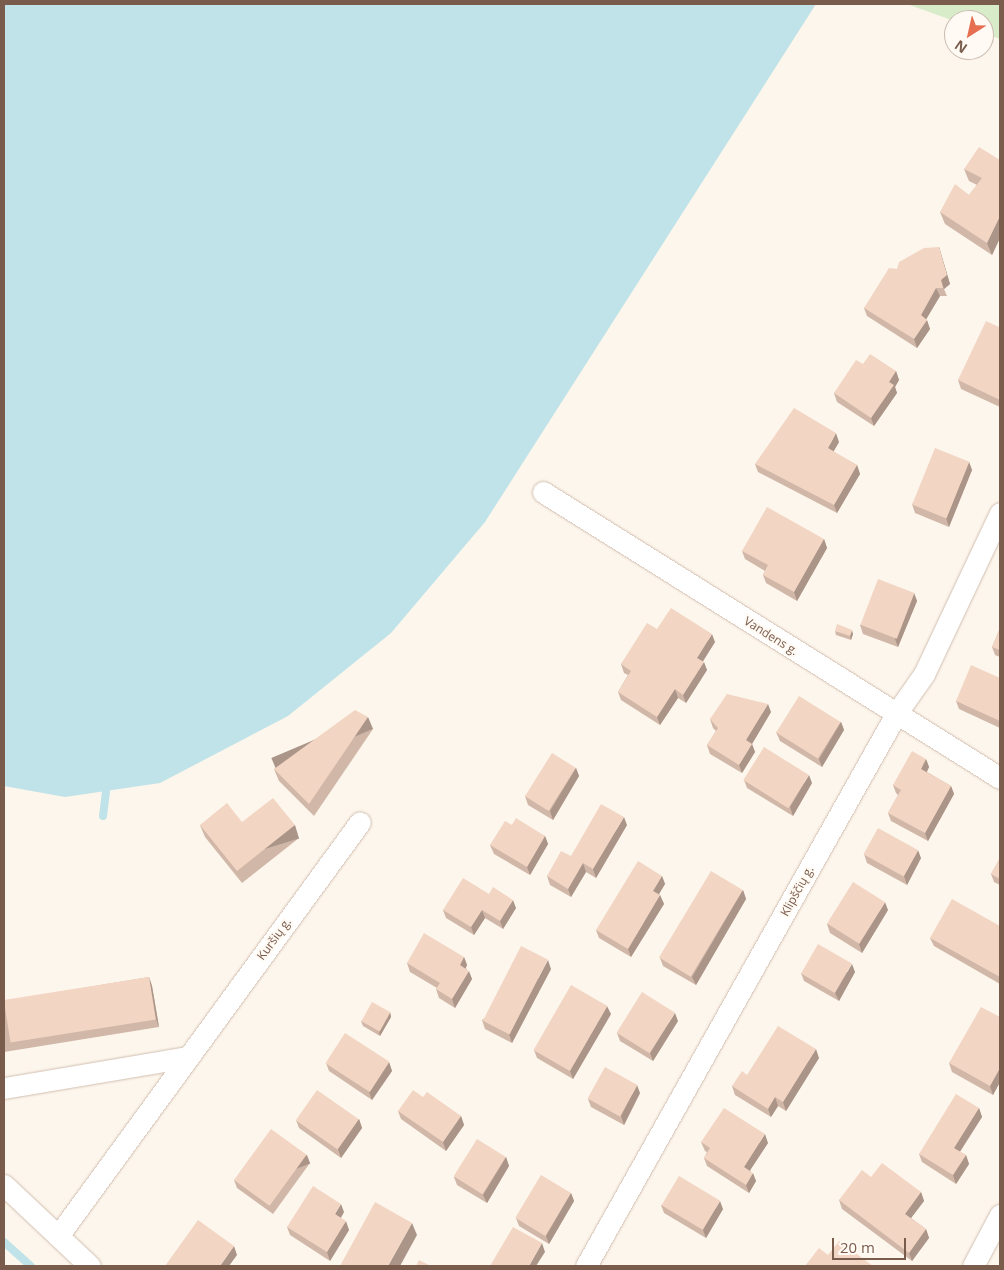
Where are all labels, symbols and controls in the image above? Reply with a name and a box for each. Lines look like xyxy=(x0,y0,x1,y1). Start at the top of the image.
north arrow xyxy=(944,10,994,60)
text: N xyxy=(951,36,971,58)
street label: Vandens g. xyxy=(741,614,801,658)
street label: Klipščių g. xyxy=(777,863,817,919)
street label: Kuršių g. xyxy=(254,915,294,963)
scale bar xyxy=(834,1228,908,1260)
text: 20 m xyxy=(840,1237,875,1257)

